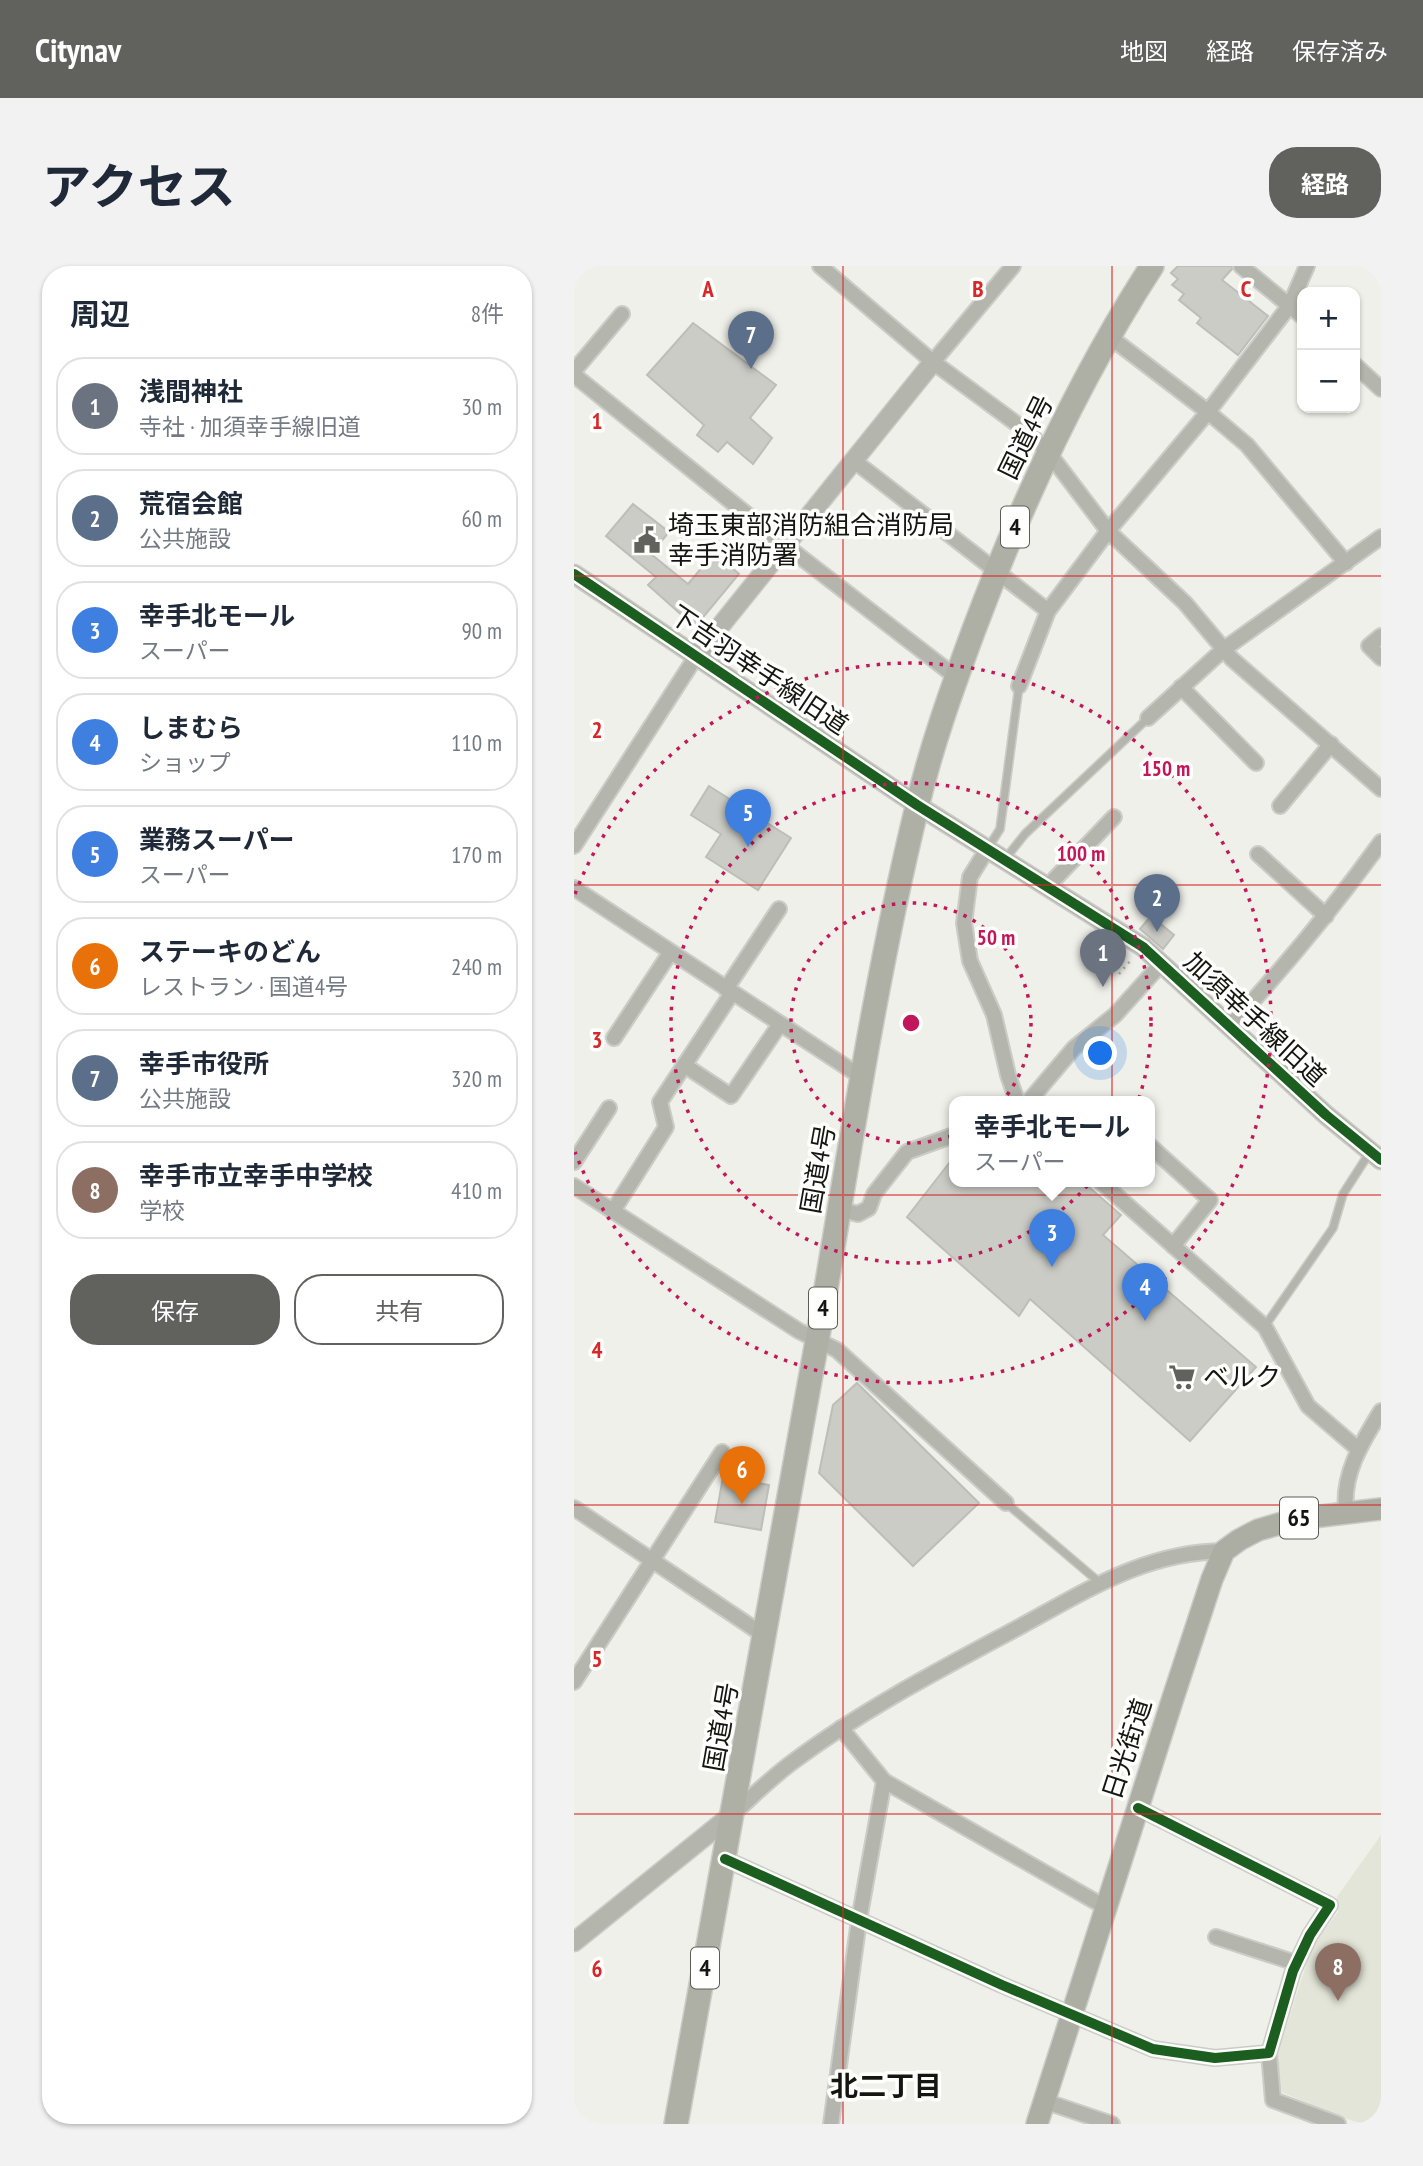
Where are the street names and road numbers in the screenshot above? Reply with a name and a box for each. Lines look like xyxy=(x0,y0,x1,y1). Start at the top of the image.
street label: 国道4号 xyxy=(991,389,1060,484)
road number: 4 xyxy=(1001,506,1029,548)
street label: 下吉羽幸手線旧道 xyxy=(664,598,855,741)
street label: 加須幸手線旧道 xyxy=(1178,944,1333,1093)
street label: 国道4号 xyxy=(793,1122,842,1216)
road number: 4 xyxy=(809,1288,837,1328)
road number: 65 xyxy=(1280,1498,1318,1538)
street label: 国道4号 xyxy=(696,1680,745,1774)
street label: 日光街道 xyxy=(1095,1694,1158,1803)
road number: 4 xyxy=(691,1948,719,1988)

